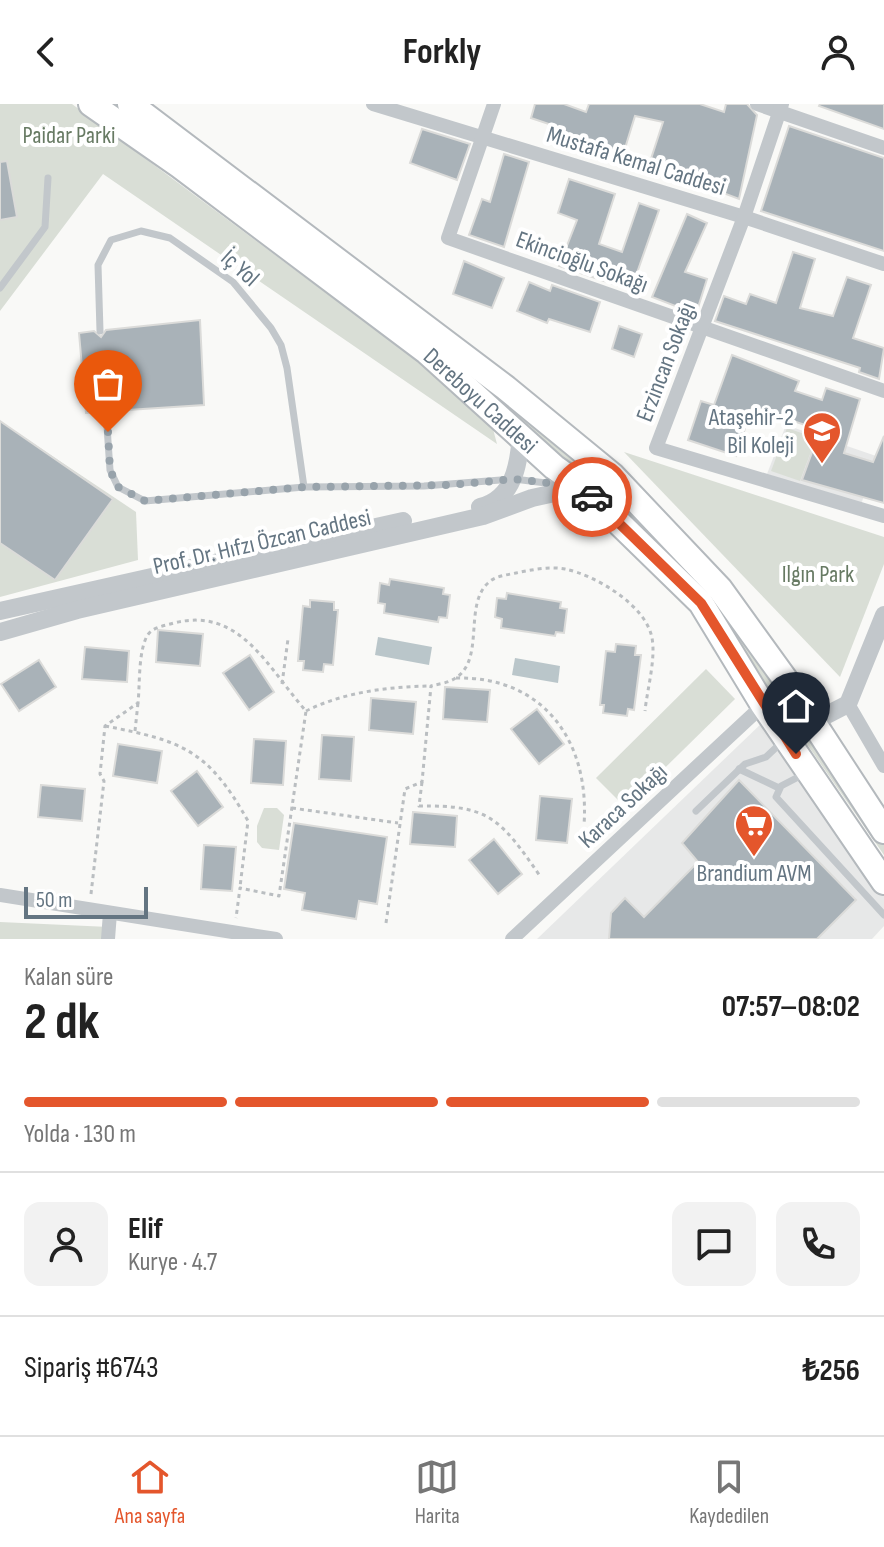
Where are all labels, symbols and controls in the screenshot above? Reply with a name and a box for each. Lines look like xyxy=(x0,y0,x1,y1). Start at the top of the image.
icon: back xyxy=(24,30,68,74)
icon: person xyxy=(816,30,860,74)
text: Forkly xyxy=(403,31,481,74)
street label: Mustafa Kemal Caddesi xyxy=(543,120,729,202)
park label: Paidar Parki xyxy=(22,121,116,150)
street label: Ekincioğlu Sokağı xyxy=(512,225,652,299)
street label: İç Yol xyxy=(215,243,265,293)
street label: Erzincan Sokağı xyxy=(630,298,702,426)
street label: Dereboyu Caddesi xyxy=(418,342,544,460)
pin xyxy=(74,350,142,432)
icon: bag xyxy=(86,362,130,406)
place label: Ataşehir-2 Bil Koleji xyxy=(708,403,794,460)
school or university icon: Ataşehir-2 Bil Koleji xyxy=(801,410,843,465)
courier xyxy=(552,457,632,537)
icon: car xyxy=(570,475,614,519)
street label: Prof. Dr. Hıfzı Özcan Caddesi xyxy=(150,503,374,581)
park label: Ilgın Park xyxy=(782,560,854,589)
pin xyxy=(762,672,830,754)
icon: home xyxy=(774,684,818,728)
street label: Karaca Sokağı xyxy=(573,758,673,854)
supermarket icon: Brandium AVM xyxy=(733,803,775,858)
place label: Brandium AVM xyxy=(696,859,812,888)
scale bar xyxy=(24,883,148,919)
text: 50 m xyxy=(36,887,72,914)
text: Kalan süre xyxy=(24,962,113,993)
text: 07:57–08:02 xyxy=(722,989,860,1025)
text: 2 dk xyxy=(24,991,100,1054)
text: Yolda · 130 m xyxy=(24,1119,136,1150)
button: person xyxy=(24,1202,108,1286)
button: chat xyxy=(672,1202,756,1286)
button: phone xyxy=(776,1202,860,1286)
text: Elif xyxy=(128,1211,163,1247)
text: Kurye · 4.7 xyxy=(128,1247,217,1278)
text: Sipariş #6743 xyxy=(24,1350,159,1386)
text: ₺256 xyxy=(802,1353,860,1389)
tab: Ana sayfa xyxy=(115,1455,185,1530)
tab: Harita xyxy=(415,1455,460,1530)
tab: Kaydedilen xyxy=(689,1455,769,1530)

